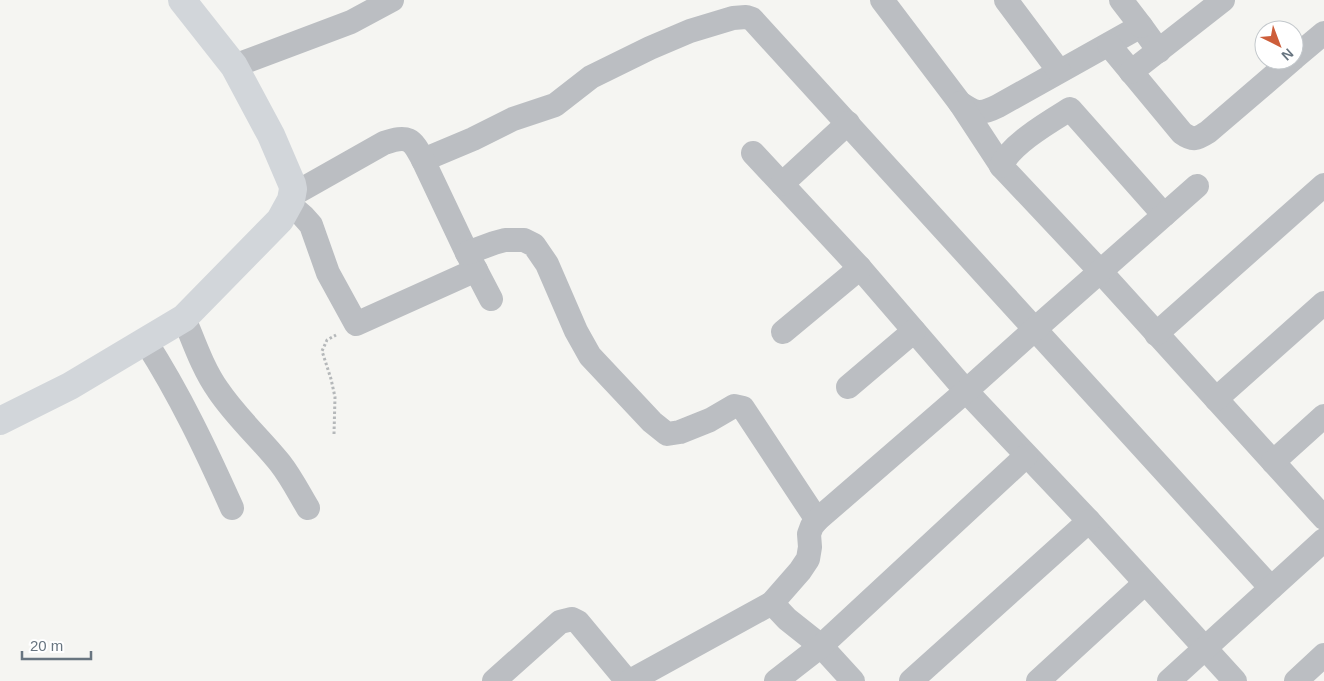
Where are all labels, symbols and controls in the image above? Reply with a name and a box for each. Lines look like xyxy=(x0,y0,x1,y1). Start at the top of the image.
north arrow xyxy=(1254,20,1304,70)
text: N xyxy=(1279,45,1297,64)
scale bar xyxy=(22,628,91,660)
text: 20 m xyxy=(30,637,63,654)

